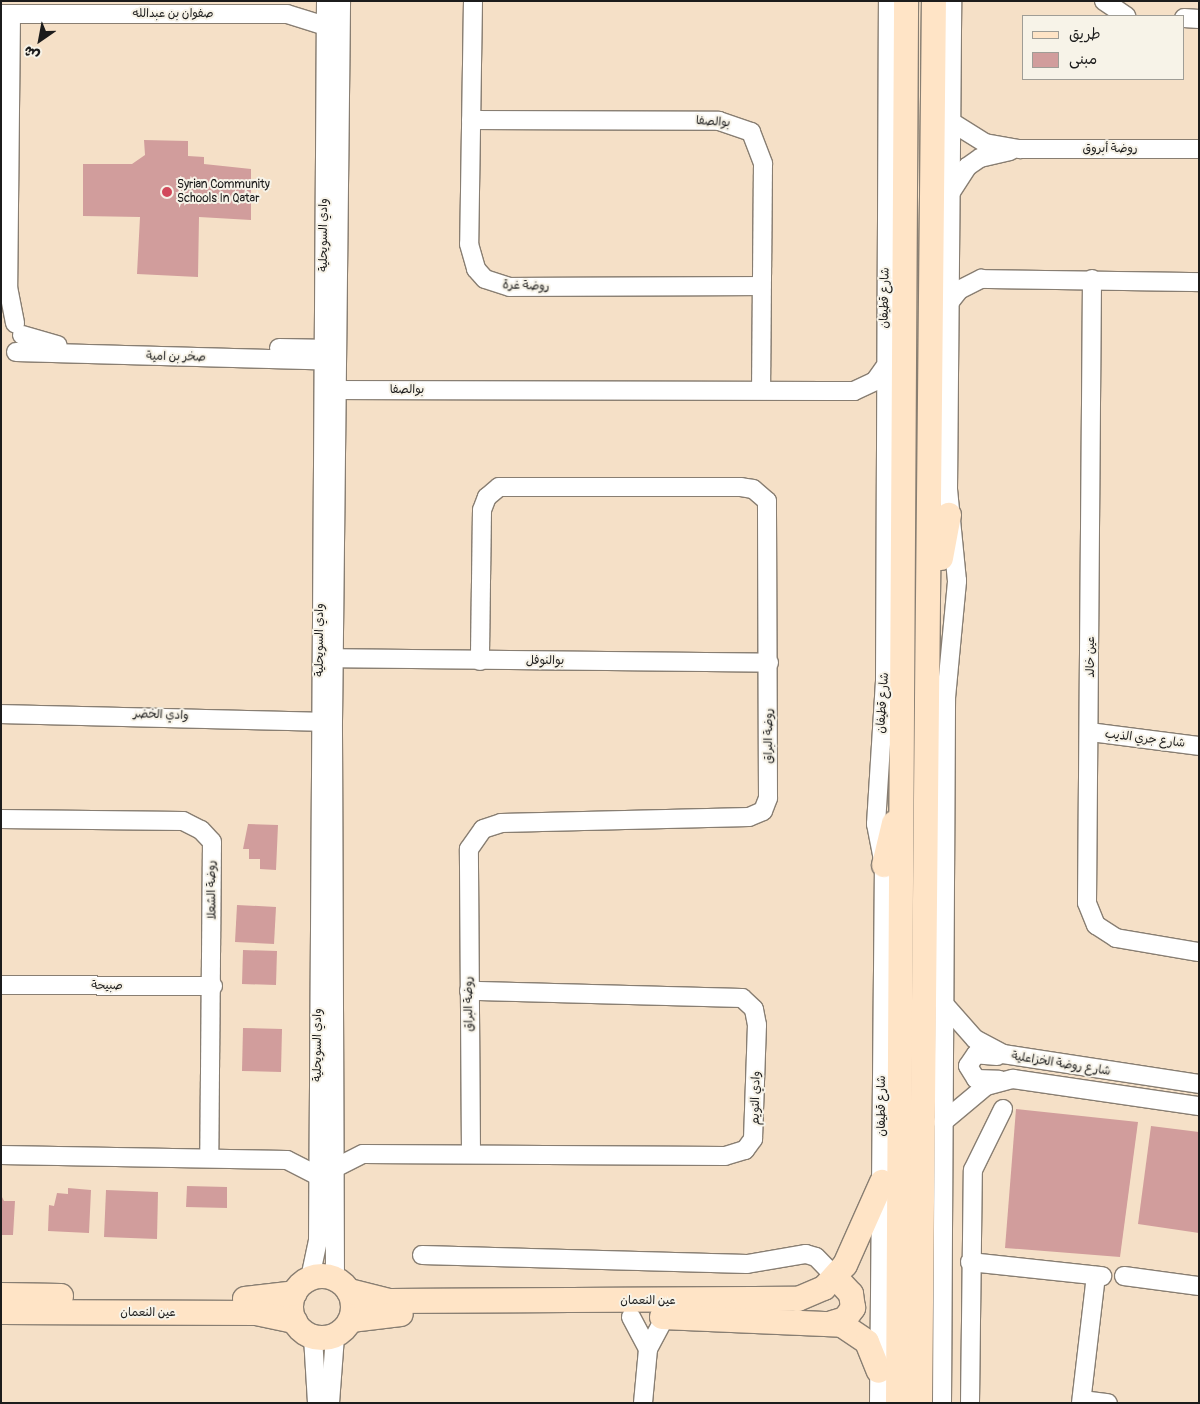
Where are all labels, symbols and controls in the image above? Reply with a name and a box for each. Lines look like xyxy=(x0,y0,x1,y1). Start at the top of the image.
street label: صفوان بن عبدالله xyxy=(133,7,213,21)
north arrow xyxy=(15,15,65,65)
legend xyxy=(1022,15,1185,80)
text: طريق xyxy=(1069,25,1101,44)
text: ش xyxy=(20,42,43,64)
text: مبنى xyxy=(1069,50,1097,69)
street label: بوالصفا xyxy=(695,114,731,130)
street label: روضة أبروق xyxy=(1083,142,1137,156)
place label: Syrian Community Schools In Qatar xyxy=(177,178,270,206)
marker: Syrian Community Schools In Qatar xyxy=(161,186,173,198)
street label: وادي السويحلية xyxy=(317,198,331,272)
street label: شارع قطيفان xyxy=(877,267,893,329)
street label: روضة غرة xyxy=(502,278,550,294)
street label: صخر بن امية xyxy=(146,349,206,365)
street label: بوالصفا xyxy=(390,383,424,397)
street label: وادي السويحلية xyxy=(313,603,327,677)
street label: عين خالد xyxy=(1084,636,1098,678)
street label: بوالنوفل xyxy=(526,654,564,668)
street label: شارع قطيفان xyxy=(874,672,892,734)
street label: وادي الخضر xyxy=(133,707,189,723)
street label: روضة البراق xyxy=(762,708,776,764)
street label: شارع جري الذيب xyxy=(1104,727,1186,751)
street label: روضة الشعلا xyxy=(204,860,220,920)
street label: روضة البراق xyxy=(461,976,477,1032)
street label: صبيحة xyxy=(91,979,123,993)
street label: وادي السويحلية xyxy=(311,1008,325,1082)
street label: شارع روضة الخزاعلية xyxy=(1010,1049,1112,1079)
street label: وادي التويم xyxy=(748,1071,764,1125)
street label: شارع قطيفان xyxy=(875,1075,889,1137)
street label: عين النعمان xyxy=(620,1294,676,1308)
street label: عين النعمان xyxy=(120,1306,176,1320)

